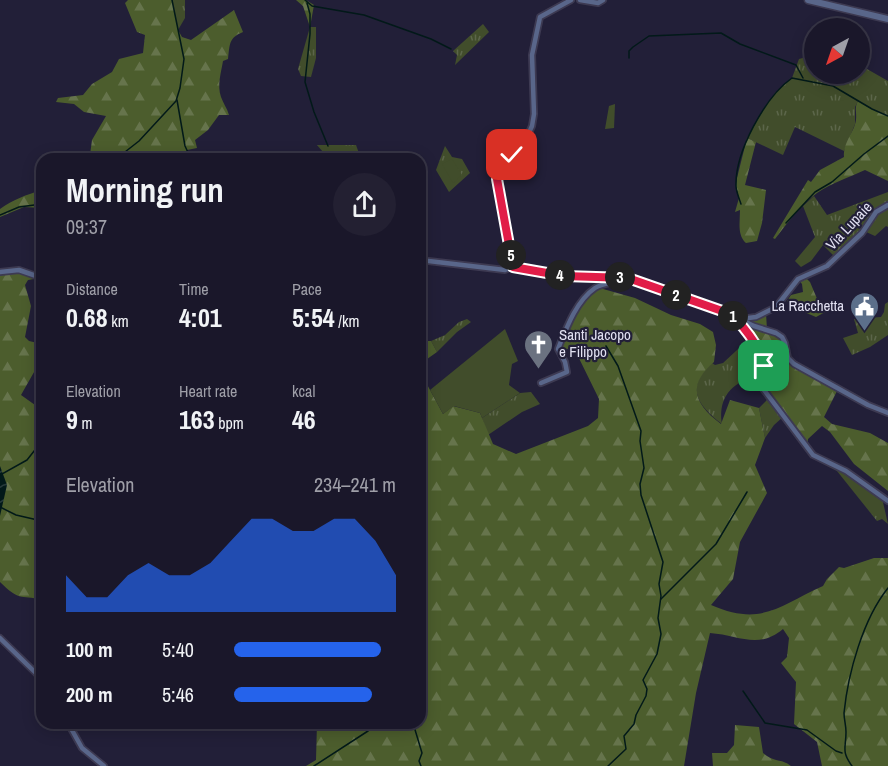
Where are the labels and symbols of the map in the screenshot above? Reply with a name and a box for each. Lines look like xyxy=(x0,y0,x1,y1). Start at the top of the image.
north arrow xyxy=(804,18,870,84)
pin xyxy=(486,129,537,180)
street label: Via Lupaie xyxy=(821,197,877,255)
pin: 5 xyxy=(496,240,526,270)
pin: 4 xyxy=(545,260,575,290)
pin: 3 xyxy=(605,262,635,292)
pin: 2 xyxy=(661,280,691,310)
public building icon: La Racchetta xyxy=(849,290,881,332)
place label: La Racchetta xyxy=(772,295,844,316)
pin: 1 xyxy=(718,301,748,331)
place label: Santi Jacopo e Filippo xyxy=(559,324,631,362)
church icon: Santi Jacopo e Filippo xyxy=(522,328,554,370)
pin xyxy=(738,340,789,391)

